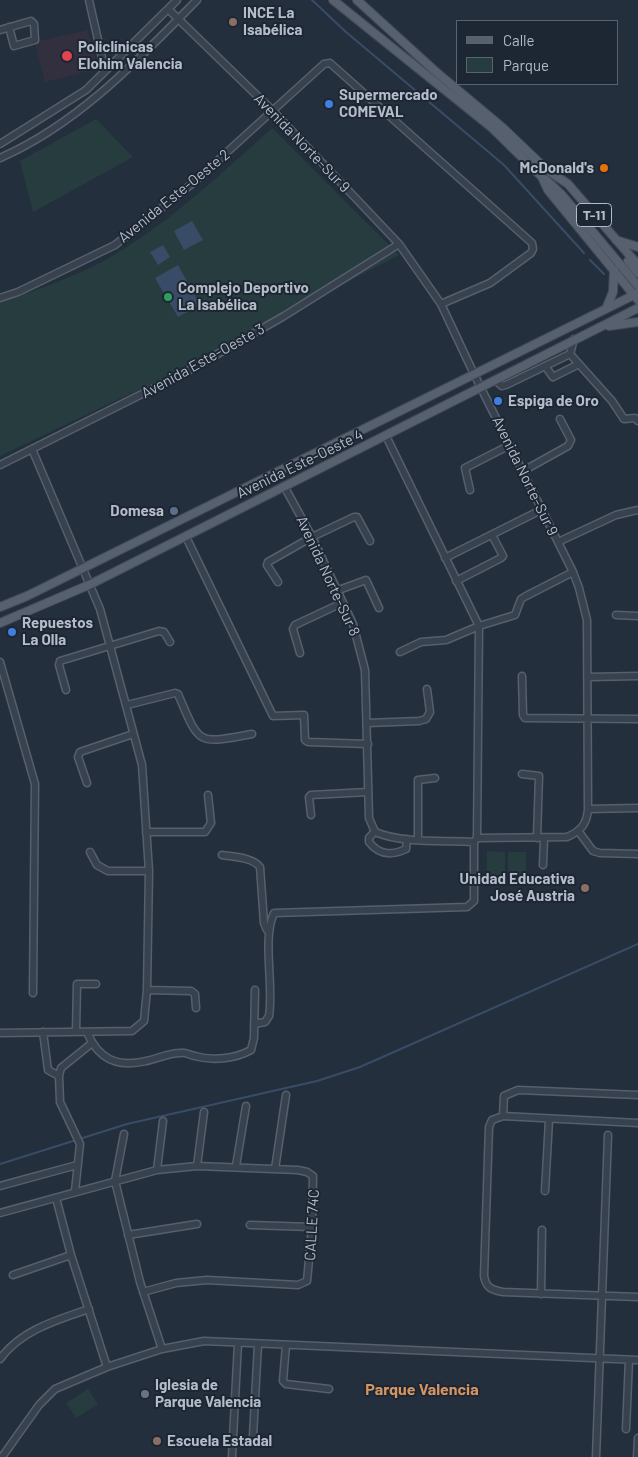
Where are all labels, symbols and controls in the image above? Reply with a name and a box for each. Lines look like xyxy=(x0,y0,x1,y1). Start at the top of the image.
place label: INCE La Isabélica xyxy=(243,4,302,39)
marker: INCE La Isabélica xyxy=(227,16,239,28)
legend xyxy=(456,20,618,85)
text: Calle xyxy=(503,31,535,49)
place label: Policlínicas Elohim Valencia xyxy=(78,38,182,73)
marker: Policlínicas Elohim Valencia xyxy=(60,49,74,63)
text: Parque xyxy=(503,56,549,74)
place label: Supermercado COMEVAL xyxy=(339,86,438,121)
street label: Avenida Norte-Sur 9 xyxy=(250,90,354,196)
marker: Supermercado COMEVAL xyxy=(323,98,335,110)
street label: Avenida Este-Oeste 2 xyxy=(115,145,233,247)
place label: McDonald's xyxy=(520,159,594,177)
marker: McDonald's xyxy=(598,162,610,174)
road number: T-11 xyxy=(576,204,612,226)
place label: Complejo Deportivo La Isabélica xyxy=(178,279,309,314)
marker: Complejo Deportivo La Isabélica xyxy=(162,291,174,303)
street label: Avenida Este-Oeste 3 xyxy=(138,320,268,402)
place label: Espiga de Oro xyxy=(508,392,599,410)
marker: Espiga de Oro xyxy=(492,395,504,407)
street label: Avenida Norte-Sur 9 xyxy=(488,413,562,539)
street label: Avenida Este-Oeste 4 xyxy=(234,426,366,502)
place label: Domesa xyxy=(110,502,164,520)
marker: Domesa xyxy=(168,505,180,517)
street label: Avenida Norte-Sur 8 xyxy=(292,513,364,639)
place label: Repuestos La Olla xyxy=(22,614,93,649)
marker: Repuestos La Olla xyxy=(6,626,18,638)
place label: Unidad Educativa José Austria xyxy=(460,870,575,905)
marker: Unidad Educativa José Austria xyxy=(579,882,591,894)
street label: CALLE 74C xyxy=(301,1189,323,1261)
place label: Iglesia de Parque Valencia xyxy=(155,1376,261,1411)
district label: Parque Valencia xyxy=(365,1380,479,1400)
marker: Iglesia de Parque Valencia xyxy=(139,1388,151,1400)
place label: Escuela Estadal xyxy=(167,1432,272,1450)
marker: Escuela Estadal xyxy=(151,1435,163,1447)

